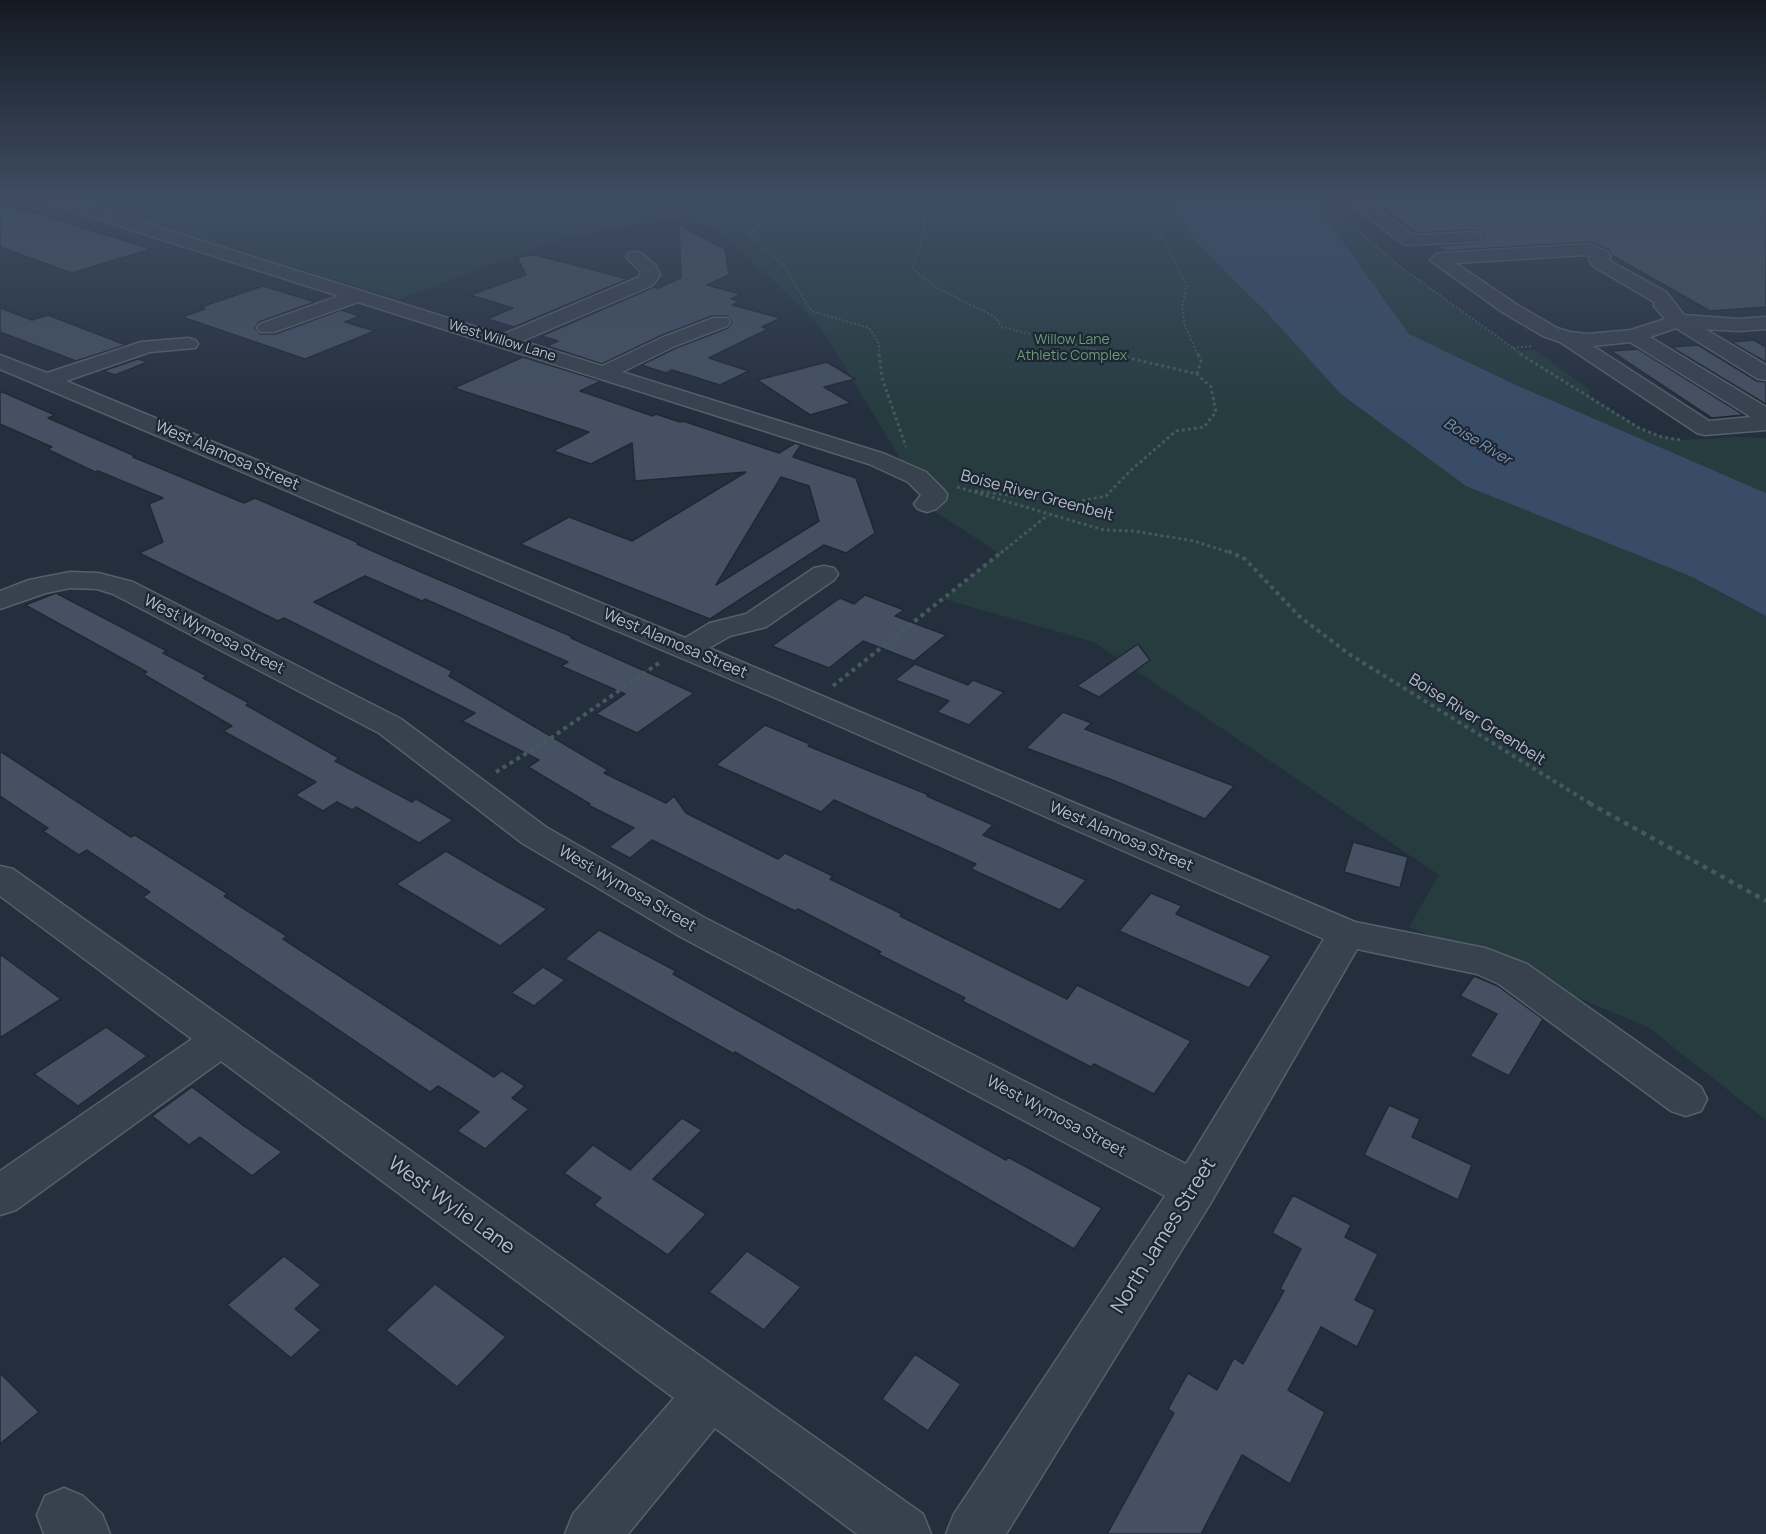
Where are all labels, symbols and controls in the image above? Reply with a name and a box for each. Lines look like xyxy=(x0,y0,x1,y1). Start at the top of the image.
street label: West Willow Lane xyxy=(446,317,558,365)
park label: Willow Lane Athletic Complex xyxy=(1017,332,1127,364)
water label: Boise River xyxy=(1440,415,1514,469)
street label: West Alamosa Street xyxy=(152,417,302,495)
street label: Boise River Greenbelt xyxy=(958,466,1116,526)
street label: West Wymosa Street xyxy=(141,591,287,679)
street label: West Alamosa Street xyxy=(600,605,750,683)
street label: Boise River Greenbelt xyxy=(1405,670,1549,770)
street label: West Alamosa Street xyxy=(1046,798,1196,876)
street label: West Wymosa Street xyxy=(555,842,699,936)
street label: West Wymosa Street xyxy=(983,1072,1129,1162)
street label: West Wylie Lane xyxy=(383,1152,519,1260)
street label: North James Street xyxy=(1106,1154,1222,1318)

